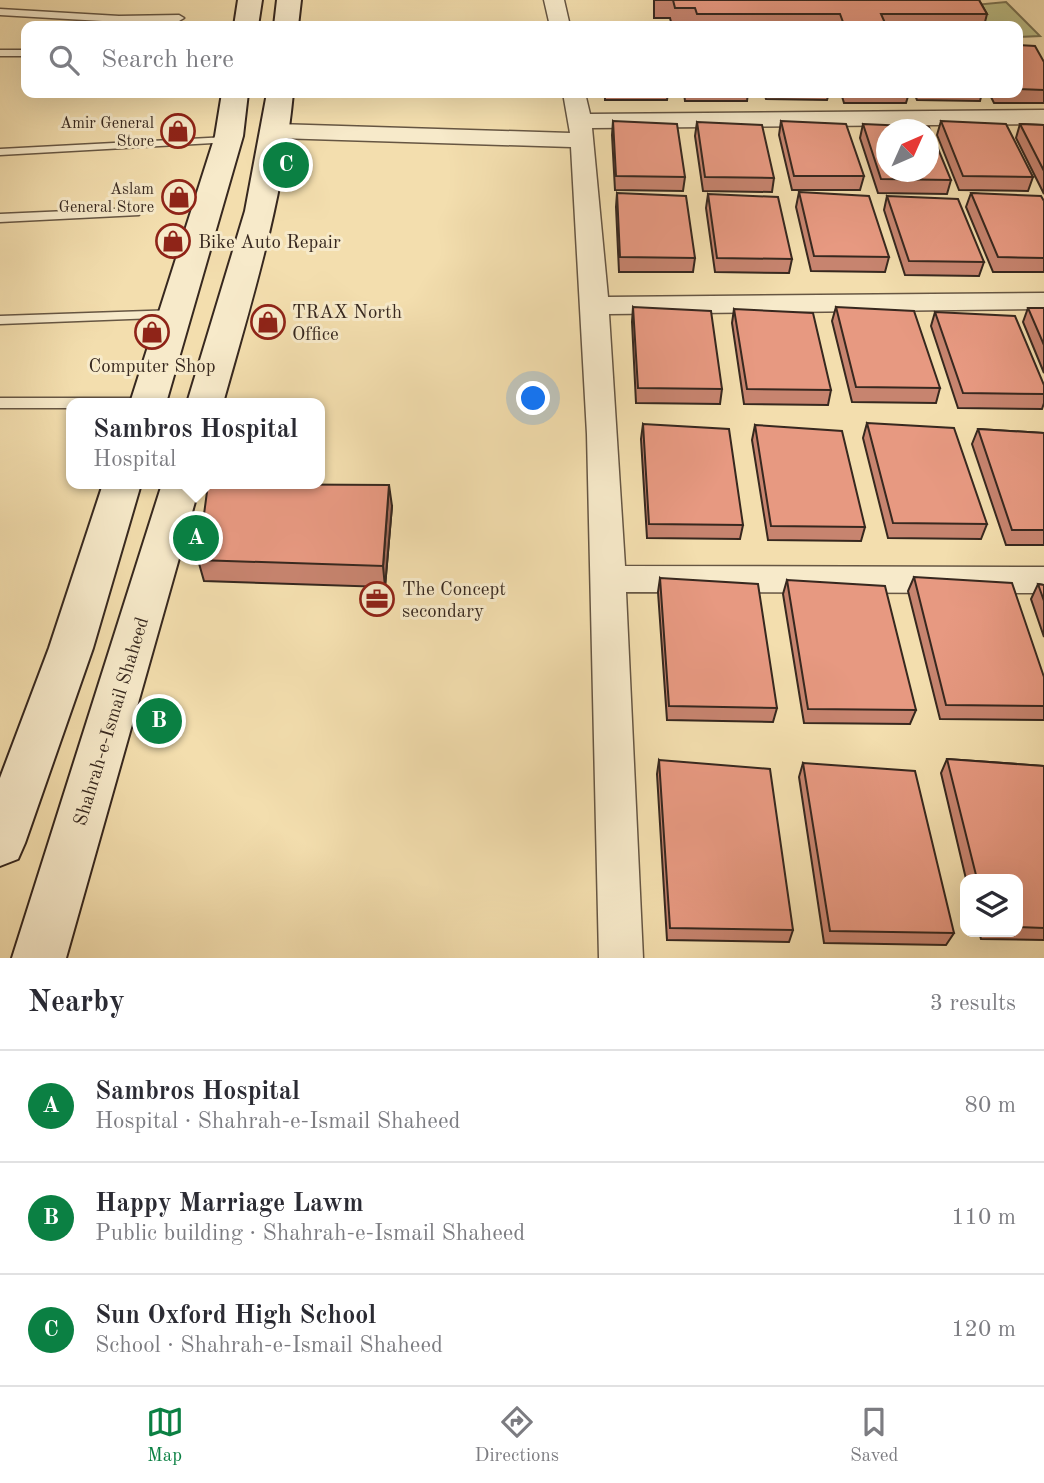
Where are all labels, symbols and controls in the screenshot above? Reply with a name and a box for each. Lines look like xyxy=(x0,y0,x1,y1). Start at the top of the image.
search box xyxy=(21,21,1023,98)
icon: search xyxy=(45,41,83,79)
text: Search here xyxy=(101,47,234,73)
shop icon: Amir General Store xyxy=(159,112,197,150)
place label: Amir General Store xyxy=(60,116,154,150)
north arrow xyxy=(876,119,939,182)
pin: C xyxy=(263,139,309,191)
shop icon: Aslam General Store xyxy=(160,178,198,216)
place label: Aslam General Store xyxy=(58,182,154,216)
shop icon: Bike Auto Repair xyxy=(154,222,192,260)
place label: Bike Auto Repair xyxy=(198,234,341,253)
shop icon: TRAX North Office xyxy=(249,303,287,341)
place label: TRAX North Office xyxy=(292,304,402,345)
shop icon: Computer Shop xyxy=(133,313,171,351)
place label: Computer Shop xyxy=(88,358,216,377)
your location xyxy=(516,381,550,415)
popup xyxy=(66,398,325,489)
text: Sambros Hospital xyxy=(93,417,298,443)
text: Hospital xyxy=(93,448,176,471)
pin: A xyxy=(173,512,219,564)
office icon: The Concept secondary xyxy=(358,580,396,618)
place label: The Concept secondary xyxy=(402,581,506,622)
street label: Shahrah-e-Ismail Shaheed xyxy=(72,615,153,828)
pin: B xyxy=(136,695,182,747)
map controls xyxy=(960,874,1023,937)
button: layers xyxy=(960,874,1023,937)
text: Nearby xyxy=(28,988,125,1018)
text: 3 results xyxy=(930,992,1016,1015)
text: Sambros Hospital xyxy=(95,1079,300,1105)
text: A xyxy=(42,1094,60,1117)
text: 80 m xyxy=(965,1094,1016,1117)
text: Hospital · Shahrah-e-Ismail Shaheed xyxy=(95,1110,460,1133)
text: Happy Marriage Lawm xyxy=(95,1191,364,1217)
text: B xyxy=(43,1206,59,1229)
text: 110 m xyxy=(951,1206,1016,1229)
text: Public building · Shahrah-e-Ismail Shaheed xyxy=(95,1222,525,1245)
text: Sun Oxford High School xyxy=(95,1303,376,1329)
text: C xyxy=(43,1318,59,1341)
text: 120 m xyxy=(951,1318,1016,1341)
text: School · Shahrah-e-Ismail Shaheed xyxy=(95,1334,443,1357)
tab: Map xyxy=(146,1403,184,1468)
tab: Directions xyxy=(475,1403,559,1468)
tab: Saved xyxy=(850,1403,898,1468)

